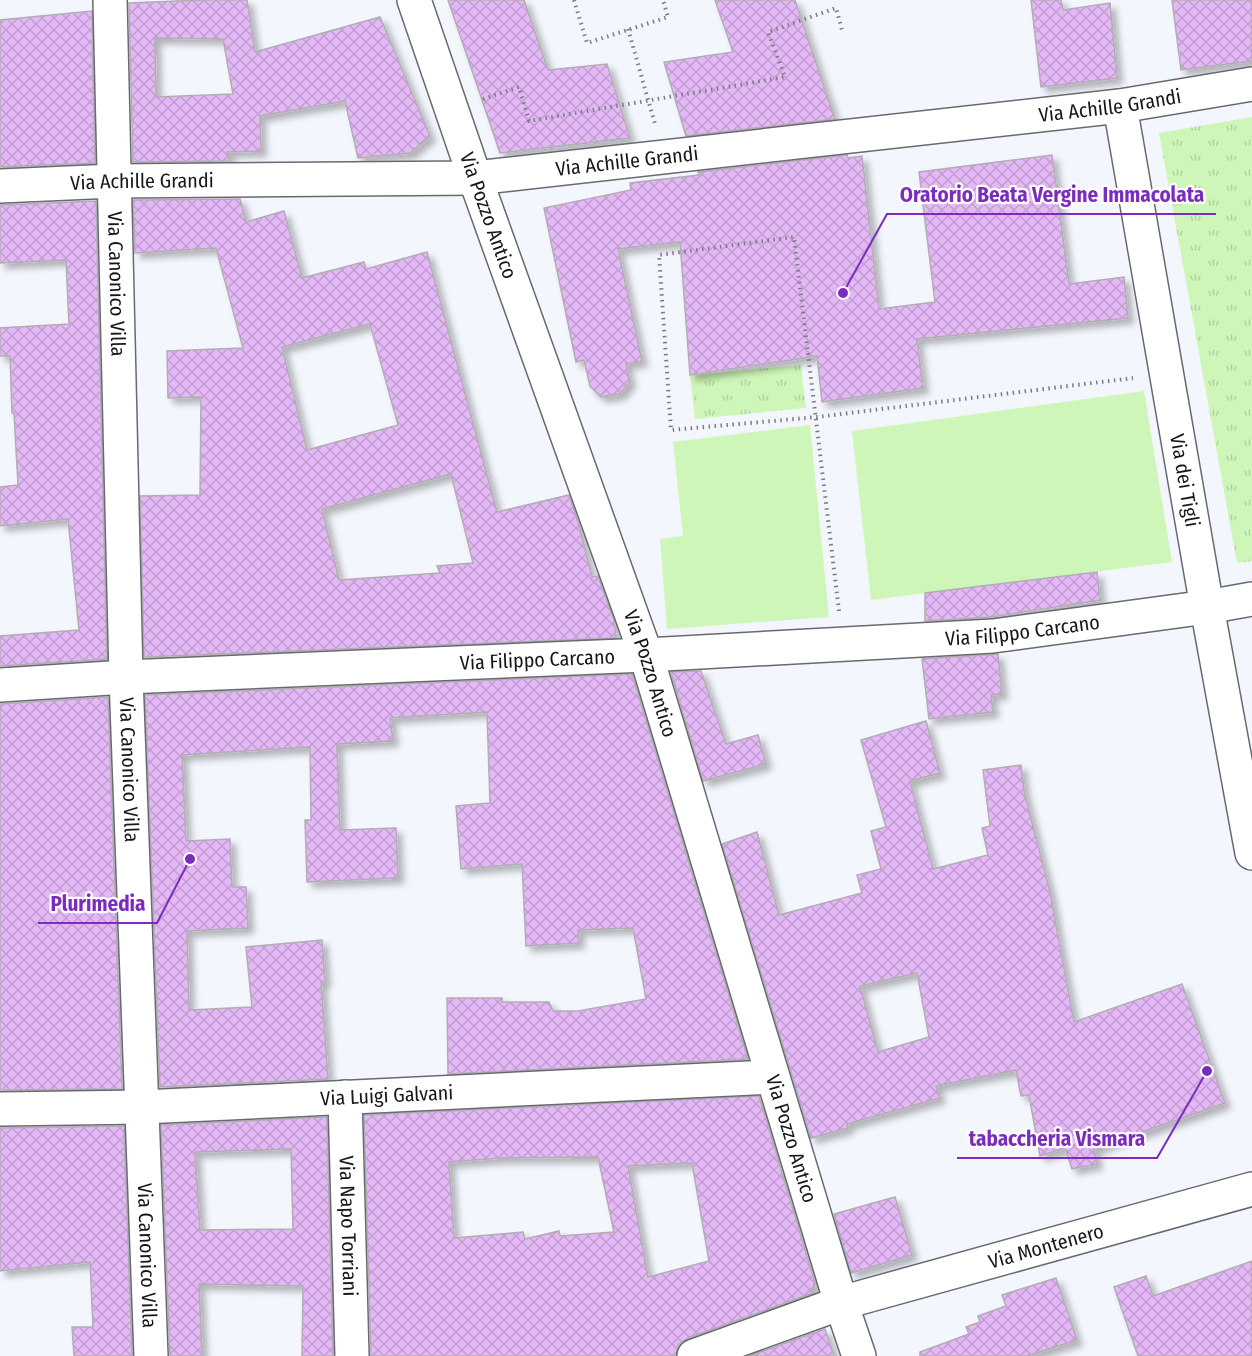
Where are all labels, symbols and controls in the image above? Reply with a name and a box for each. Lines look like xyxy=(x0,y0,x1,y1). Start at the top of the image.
street label: Via Achille Grandi xyxy=(1037,84,1183,127)
street label: Via Achille Grandi xyxy=(554,141,700,181)
street label: Via Pozzo Antico xyxy=(455,149,522,282)
street label: Via Achille Grandi xyxy=(70,168,214,195)
callout: Oratorio Beata Vergine Immacolata xyxy=(887,175,1216,214)
text: Oratorio Beata Vergine Immacolata xyxy=(900,182,1204,208)
street label: Via Canonico Villa xyxy=(103,211,130,357)
street label: Via dei Tigli xyxy=(1165,432,1205,529)
street label: Via Pozzo Antico xyxy=(619,607,682,740)
street label: Via Filippo Carcano xyxy=(945,610,1101,651)
street label: Via Filippo Carcano xyxy=(459,644,615,675)
street label: Via Canonico Villa xyxy=(115,697,144,843)
callout: Plurimedia xyxy=(38,884,157,923)
text: Plurimedia xyxy=(51,891,145,917)
street label: Via Pozzo Antico xyxy=(761,1072,822,1205)
street label: Via Luigi Galvani xyxy=(320,1080,454,1111)
callout: tabaccheria Vismara xyxy=(957,1119,1157,1158)
text: tabaccheria Vismara xyxy=(969,1126,1145,1152)
street label: Via Napo Torriani xyxy=(335,1155,362,1297)
street label: Via Canonico Villa xyxy=(133,1182,162,1328)
street label: Via Montenero xyxy=(986,1219,1106,1274)

